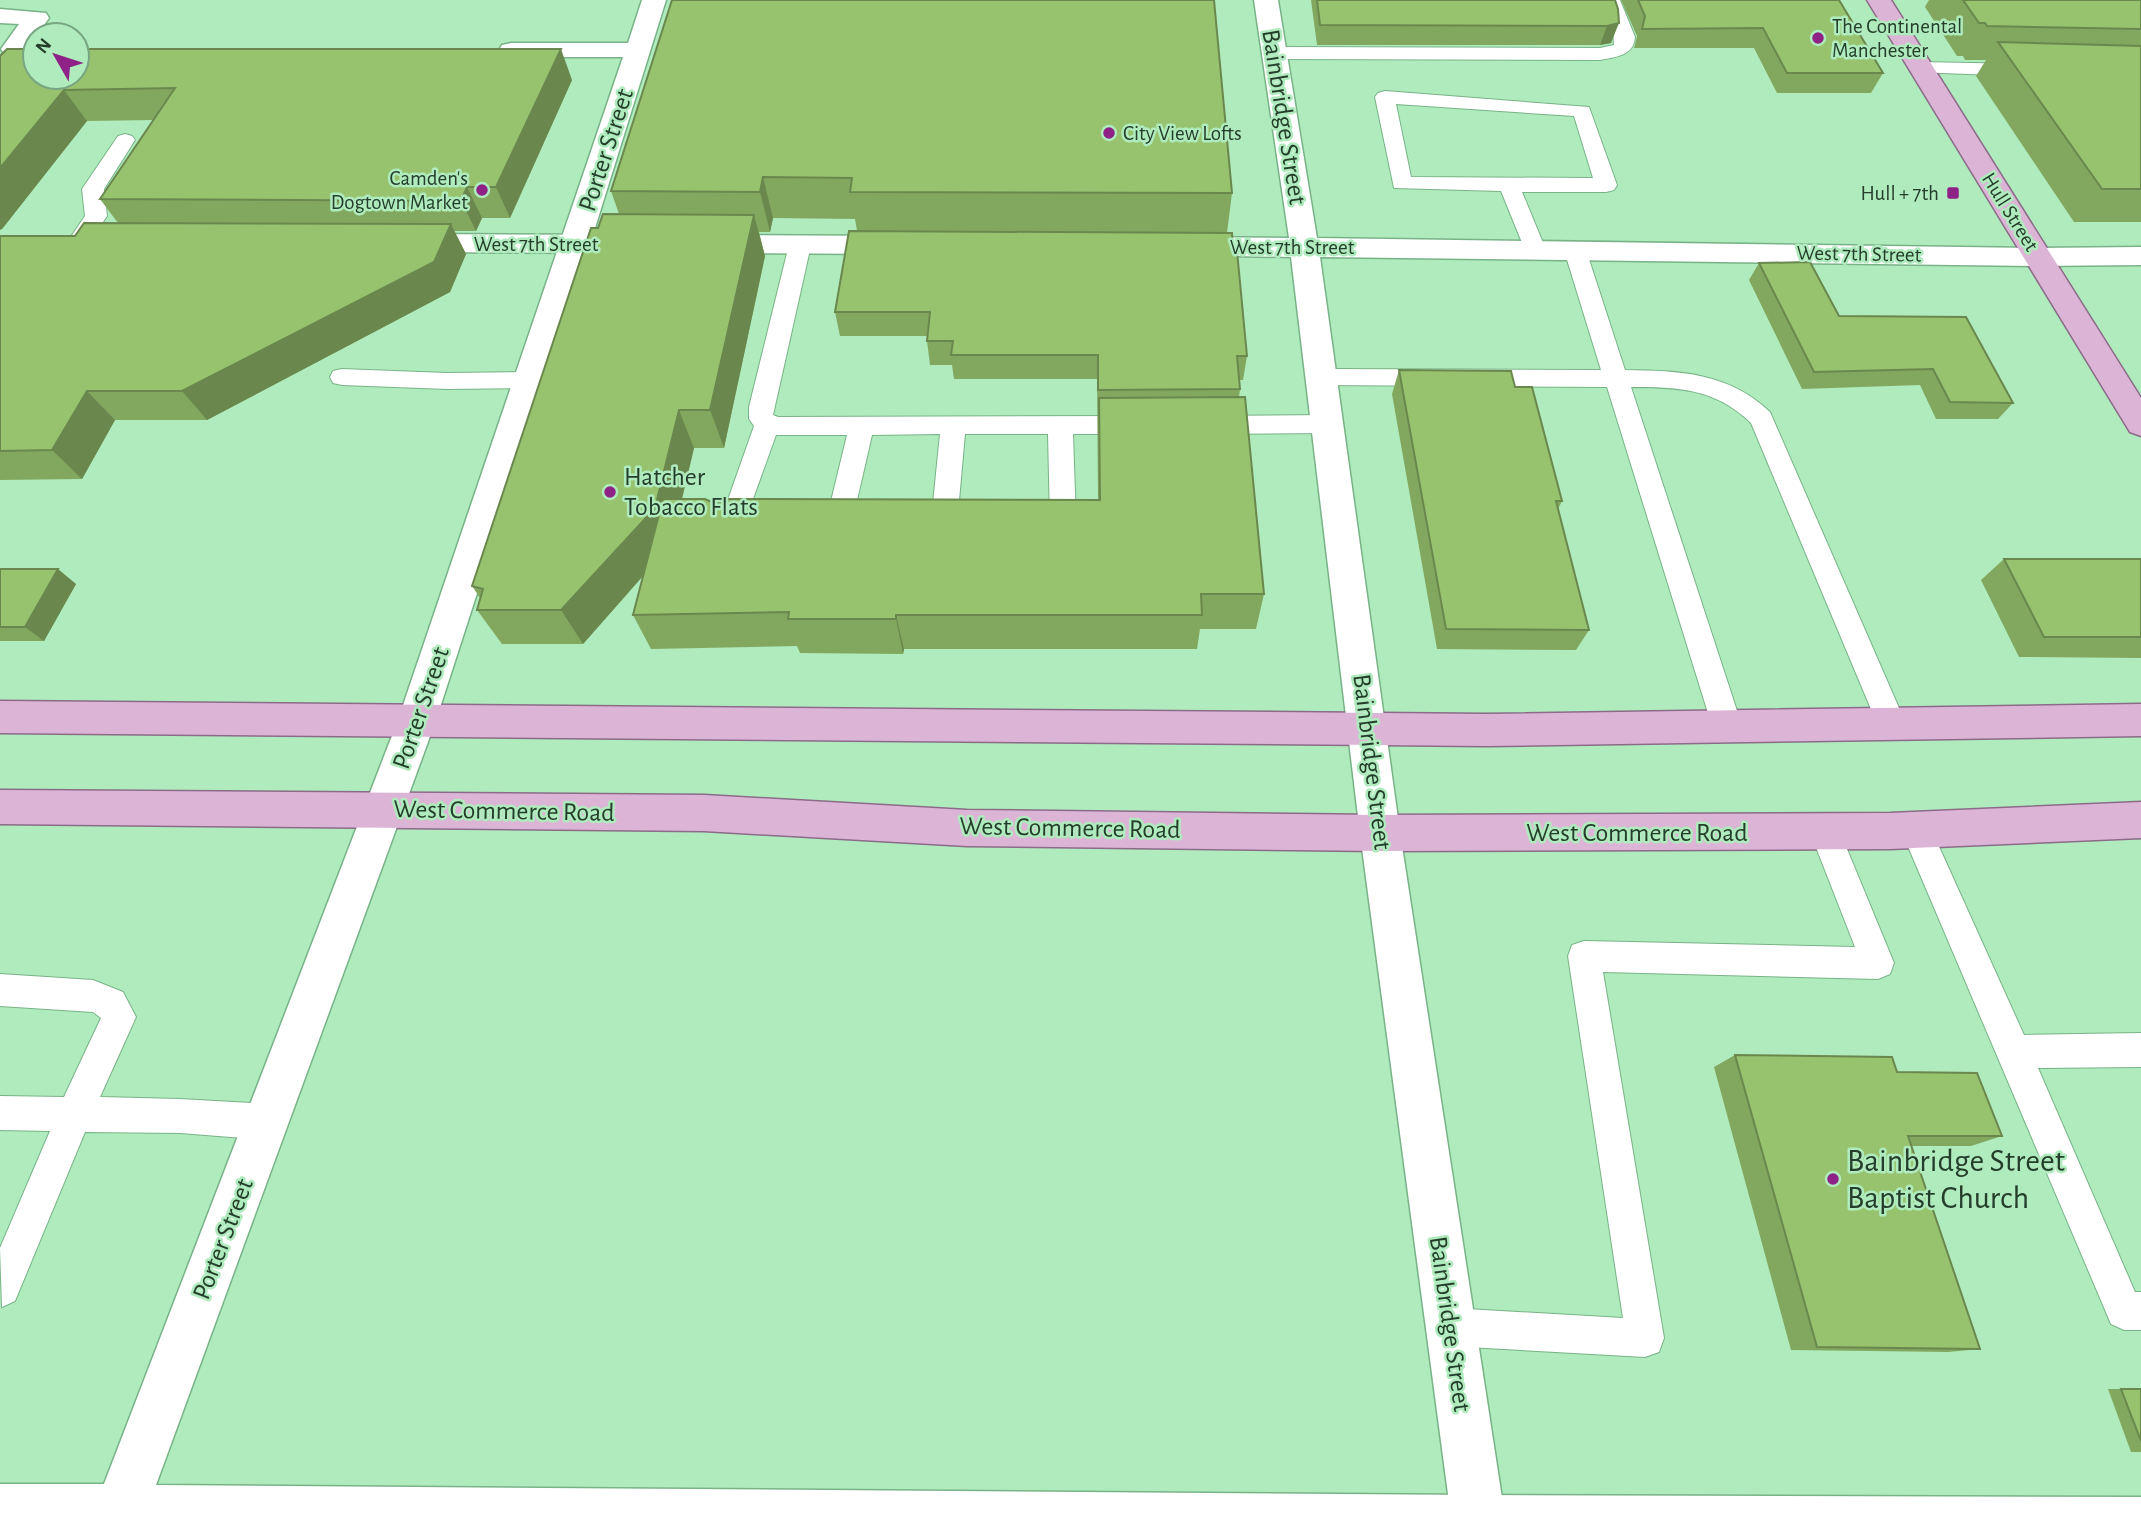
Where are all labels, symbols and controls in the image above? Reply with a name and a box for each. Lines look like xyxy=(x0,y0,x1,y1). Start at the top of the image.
place label: The Continental Manchester xyxy=(1832,16,1962,61)
north arrow xyxy=(21,21,91,91)
street label: Bainbridge Street xyxy=(1257,28,1311,206)
marker: The Continental Manchester xyxy=(1810,30,1826,46)
text: N xyxy=(32,35,55,57)
street label: Porter Street xyxy=(574,86,638,214)
place label: City View Lofts xyxy=(1123,123,1242,144)
marker: City View Lofts xyxy=(1101,125,1117,141)
place label: Camden's Dogtown Market xyxy=(331,168,468,213)
street label: Hull Street xyxy=(1978,169,2042,255)
marker: Camden's Dogtown Market xyxy=(474,182,490,198)
place label: Hull + 7th xyxy=(1860,183,1939,204)
marker: Hull + 7th xyxy=(1945,185,1961,201)
street label: West 7th Street xyxy=(474,234,599,255)
street label: West 7th Street xyxy=(1230,237,1355,258)
street label: West 7th Street xyxy=(1796,242,1922,266)
place label: Hatcher Tobacco Flats xyxy=(624,464,758,520)
marker: Hatcher Tobacco Flats xyxy=(602,484,618,500)
street label: Porter Street xyxy=(388,644,454,772)
street label: Bainbridge Street xyxy=(1348,673,1396,851)
street label: West Commerce Road xyxy=(393,796,615,826)
street label: West Commerce Road xyxy=(959,813,1181,843)
street label: West Commerce Road xyxy=(1526,820,1748,846)
place label: Bainbridge Street Baptist Church xyxy=(1847,1145,2065,1214)
marker: Bainbridge Street Baptist Church xyxy=(1825,1171,1841,1187)
street label: Porter Street xyxy=(188,1175,258,1303)
street label: Bainbridge Street xyxy=(1425,1235,1475,1413)

